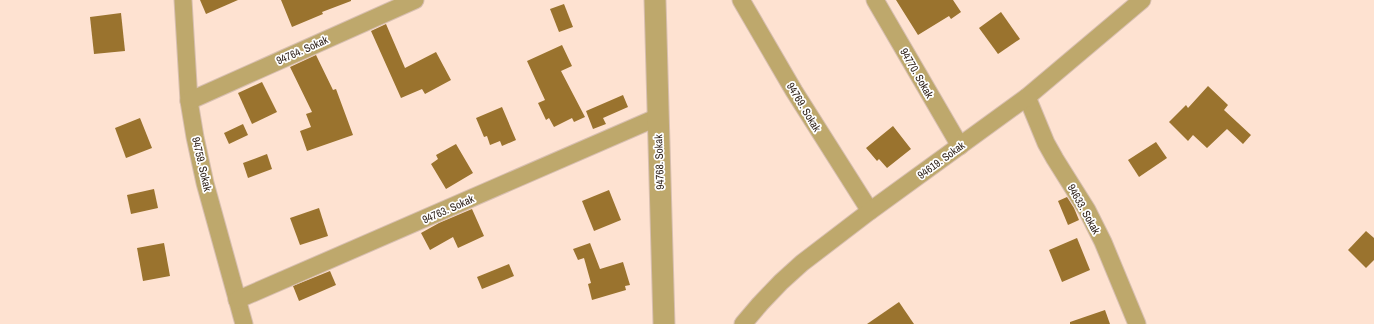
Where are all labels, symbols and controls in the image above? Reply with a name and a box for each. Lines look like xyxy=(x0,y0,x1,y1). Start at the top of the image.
street label: 94764. Sokak xyxy=(274,32,330,68)
street label: 94770. Sokak xyxy=(897,46,937,101)
street label: 94769. Sokak xyxy=(784,80,824,135)
street label: 94768. Sokak xyxy=(651,134,667,190)
street label: 94759. Sokak xyxy=(189,136,215,193)
street label: 94619. Sokak xyxy=(915,138,968,182)
street label: 94633. Sokak xyxy=(1065,181,1104,237)
street label: 94763. Sokak xyxy=(420,191,476,227)

